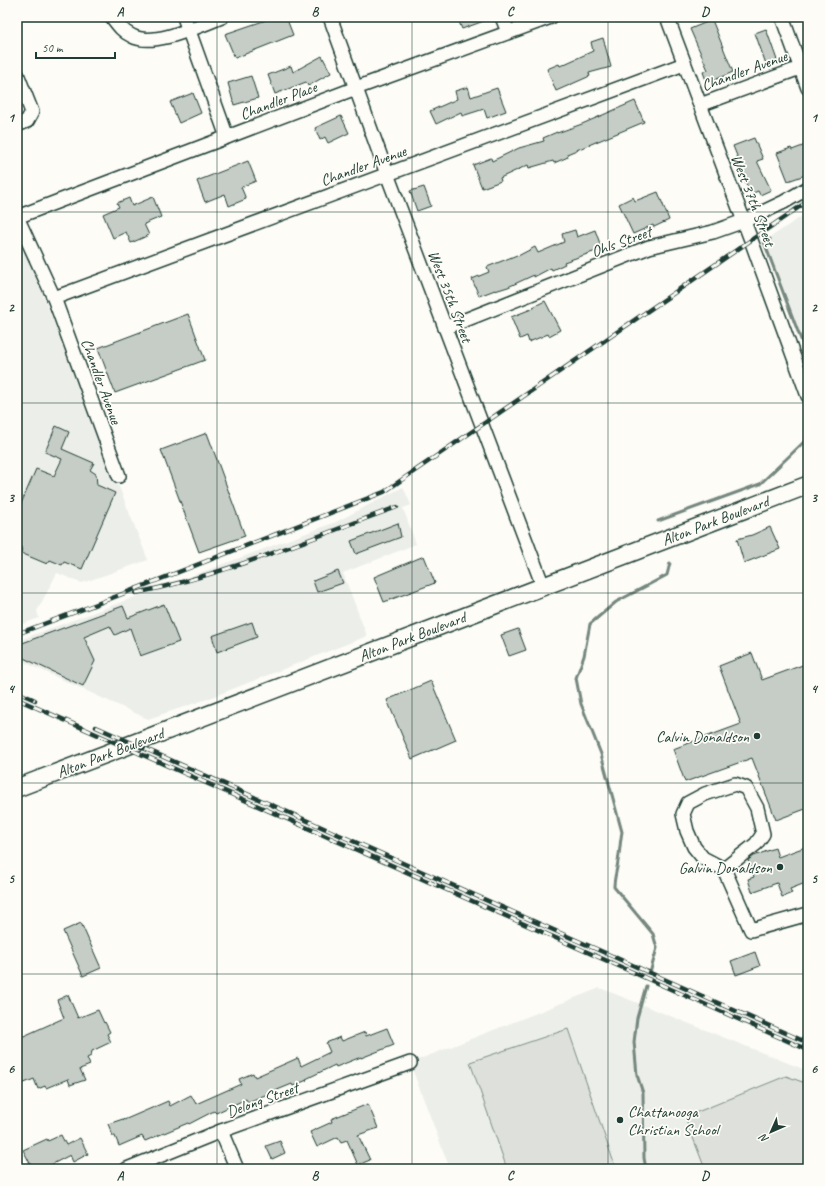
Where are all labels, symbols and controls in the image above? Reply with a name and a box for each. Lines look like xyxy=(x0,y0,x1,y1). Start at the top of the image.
text: A xyxy=(117,4,125,20)
text: B xyxy=(312,4,320,20)
text: C xyxy=(507,4,515,20)
text: D xyxy=(701,4,710,20)
scale bar xyxy=(36,34,115,60)
text: 50 m xyxy=(42,40,64,56)
street label: Chandler Avenue xyxy=(699,46,792,96)
street label: Chandler Place xyxy=(237,77,321,125)
text: 1 xyxy=(8,110,16,126)
text: 1 xyxy=(811,110,819,126)
street label: Chandler Avenue xyxy=(318,141,411,191)
street label: West 37th Street xyxy=(726,152,780,251)
street label: Ohls Street xyxy=(589,221,657,262)
street label: West 35th Street xyxy=(423,248,477,347)
text: 2 xyxy=(8,300,15,316)
text: 2 xyxy=(811,300,818,316)
street label: Chandler Avenue xyxy=(76,336,126,429)
text: 3 xyxy=(8,490,15,506)
street label: Alton Park Boulevard xyxy=(659,490,774,550)
text: 3 xyxy=(811,490,818,506)
street label: Alton Park Boulevard xyxy=(356,606,471,666)
text: 4 xyxy=(8,681,16,697)
text: 4 xyxy=(811,681,819,697)
street label: Alton Park Boulevard xyxy=(54,722,169,782)
place label: Calvin Donaldson xyxy=(656,727,750,747)
marker: Calvin Donaldson xyxy=(752,731,762,741)
place label: Galvin Donaldson xyxy=(679,858,773,878)
marker: Galvin Donaldson xyxy=(775,862,785,872)
text: 5 xyxy=(8,871,15,887)
text: 5 xyxy=(811,871,818,887)
text: 6 xyxy=(8,1061,15,1077)
text: 6 xyxy=(811,1061,818,1077)
street label: Delong Street xyxy=(224,1077,303,1122)
place label: Chattanooga Christian School xyxy=(628,1102,722,1140)
north arrow xyxy=(751,1112,791,1152)
marker: Chattanooga Christian School xyxy=(615,1115,625,1125)
text: N xyxy=(755,1130,771,1146)
text: A xyxy=(117,1168,125,1184)
text: B xyxy=(312,1168,320,1184)
text: C xyxy=(507,1168,515,1184)
text: D xyxy=(701,1168,710,1184)

